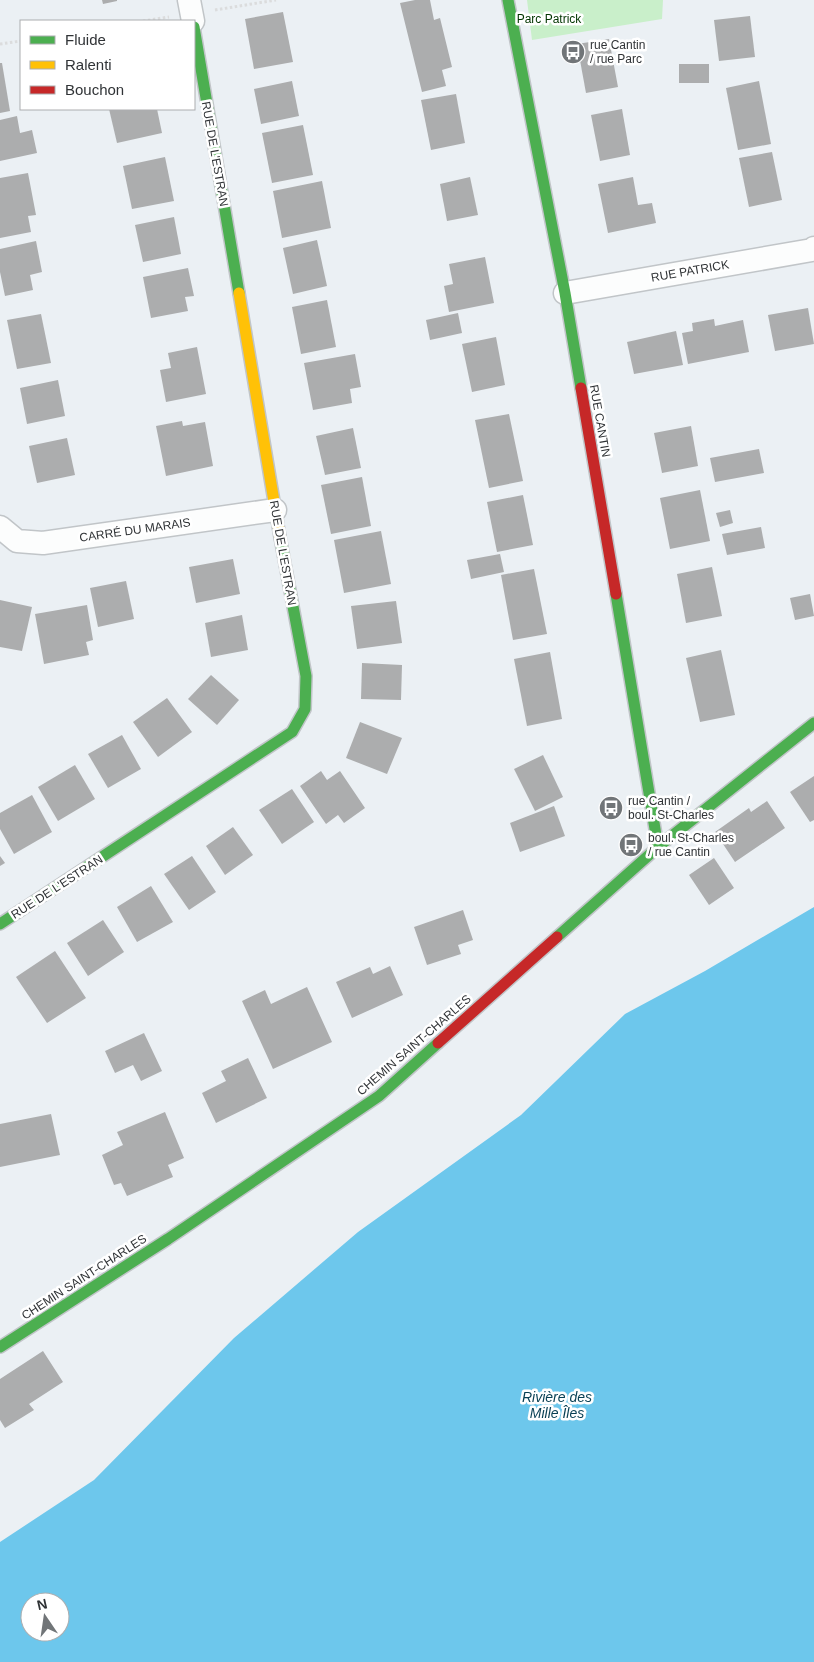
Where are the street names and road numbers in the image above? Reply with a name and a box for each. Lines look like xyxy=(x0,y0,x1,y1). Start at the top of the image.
street label: RUE DE L'ESTRAN xyxy=(199,100,231,208)
street label: RUE PATRICK xyxy=(650,257,730,285)
street label: RUE CANTIN xyxy=(587,384,613,458)
street label: RUE DE L'ESTRAN xyxy=(267,499,299,607)
street label: CARRÉ DU MARAIS xyxy=(78,514,191,545)
street label: RUE DE L'ESTRAN xyxy=(9,852,105,922)
street label: CHEMIN SAINT-CHARLES xyxy=(354,992,474,1098)
street label: CHEMIN SAINT-CHARLES xyxy=(19,1231,149,1323)

